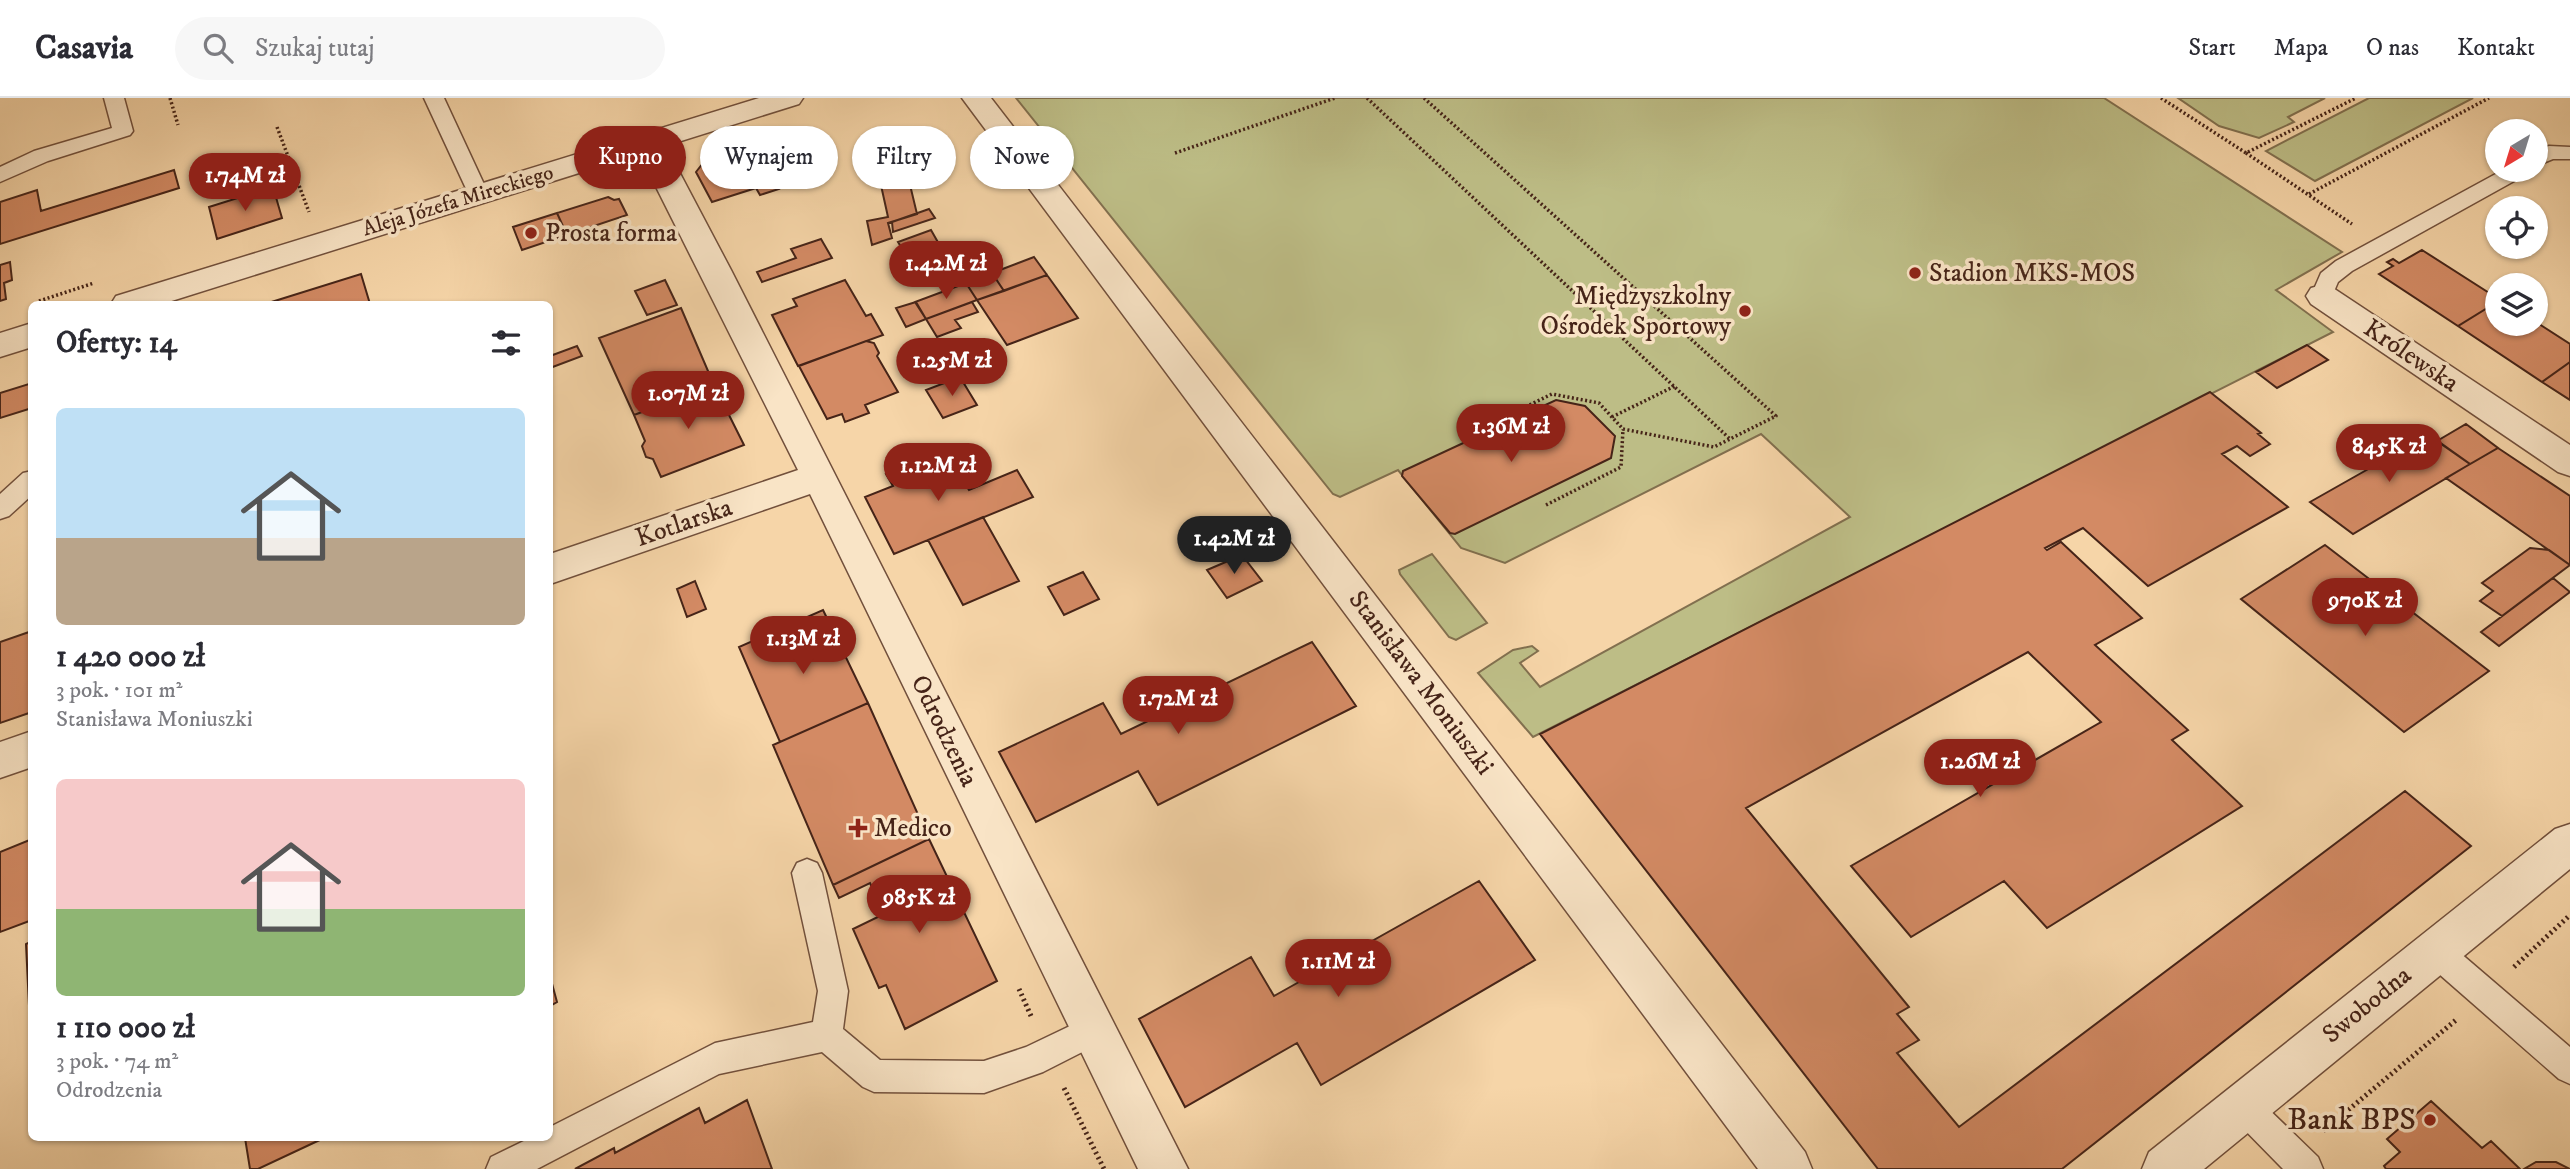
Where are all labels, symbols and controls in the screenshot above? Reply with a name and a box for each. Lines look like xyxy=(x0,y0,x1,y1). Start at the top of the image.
search box xyxy=(175,17,665,80)
text: Casavia xyxy=(35,28,133,69)
icon: search xyxy=(199,29,237,67)
text: Szukaj tutaj xyxy=(255,32,375,65)
text: Start xyxy=(2189,33,2236,63)
text: Mapa xyxy=(2274,33,2328,63)
text: O nas xyxy=(2366,33,2419,63)
text: Kontakt xyxy=(2457,33,2535,63)
north arrow xyxy=(2485,119,2548,182)
map controls xyxy=(2485,119,2548,336)
chip: Kupno xyxy=(574,126,686,189)
chip: Wynajem xyxy=(700,126,838,189)
chip: Filtry xyxy=(852,126,956,189)
chip: Nowe xyxy=(970,126,1074,189)
pin: 1.74M zł xyxy=(173,153,317,213)
street label: Aleja Józefa Mireckiego xyxy=(360,160,556,242)
text: 1.74M zł xyxy=(205,161,285,190)
button: locate xyxy=(2485,196,2548,259)
place label: Prosta forma xyxy=(545,217,677,250)
marker: Prosta forma xyxy=(523,225,539,241)
pin: 1.42M zł xyxy=(874,242,1018,301)
text: 1.42M zł xyxy=(905,249,987,278)
place label: Stadion MKS-MOS xyxy=(1929,257,2135,290)
marker: Stadion MKS-MOS xyxy=(1907,265,1923,281)
button: layers xyxy=(2485,273,2548,336)
place label: Międzyszkolny Ośrodek Sportowy xyxy=(1541,280,1732,343)
marker: Międzyszkolny Ośrodek Sportowy xyxy=(1737,303,1753,319)
street label: Królewska xyxy=(2357,312,2465,400)
icon: filters xyxy=(487,324,525,362)
text: Oferty: 14 xyxy=(56,325,177,362)
pin: 1.25M zł xyxy=(880,338,1024,398)
text: 1.25M zł xyxy=(912,346,992,375)
pin: 1.07M zł xyxy=(616,372,760,431)
text: 1.07M zł xyxy=(647,379,729,408)
pin: 1.36M zł xyxy=(1439,404,1583,464)
text: 1.36M zł xyxy=(1472,412,1550,441)
pin: 845K zł xyxy=(2324,424,2454,484)
text: 845K zł xyxy=(2352,432,2426,461)
pin: 1.12M zł xyxy=(866,444,1010,503)
text: 1.12M zł xyxy=(900,451,976,480)
icon: home xyxy=(228,453,354,579)
street label: Kotlarska xyxy=(631,491,737,555)
pin: 1.42M zł xyxy=(1162,517,1306,576)
text: 1.42M zł xyxy=(1193,524,1275,553)
pin: 970K zł xyxy=(2300,578,2430,638)
street label: Stanisława Moniuszki xyxy=(1341,584,1501,782)
text: 970K zł xyxy=(2328,586,2402,615)
pin: 1.13M zł xyxy=(731,616,875,676)
text: 1.13M zł xyxy=(766,624,840,653)
text: 1 420 000 zł xyxy=(56,639,205,676)
street label: Odrodzenia xyxy=(903,670,985,792)
text: 3 pok. · 101 m² xyxy=(56,676,182,705)
pin: 1.72M zł xyxy=(1106,676,1250,736)
text: 1.72M zł xyxy=(1139,684,1217,713)
text: Stanisława Moniuszki xyxy=(56,705,253,734)
pin: 1.26M zł xyxy=(1908,740,2052,799)
text: 1.26M zł xyxy=(1940,747,2020,776)
place label: Medico xyxy=(874,812,952,845)
marker: Medico xyxy=(848,818,868,838)
icon: home xyxy=(228,824,354,950)
pin: 985K zł xyxy=(854,876,984,935)
text: 985K zł xyxy=(883,883,955,912)
pin: 1.11M zł xyxy=(1266,940,1410,999)
text: 1.11M zł xyxy=(1301,947,1375,976)
street label: Swobodna xyxy=(2316,959,2418,1051)
text: 1 110 000 zł xyxy=(56,1010,195,1047)
text: 3 pok. · 74 m² xyxy=(56,1047,178,1076)
text: Odrodzenia xyxy=(56,1076,162,1105)
place label: Bank BPS xyxy=(2287,1100,2416,1140)
marker: Bank BPS xyxy=(2422,1112,2438,1128)

